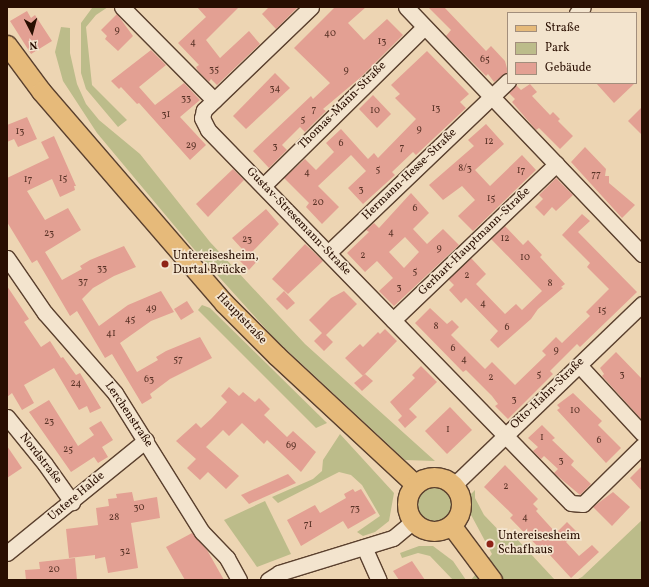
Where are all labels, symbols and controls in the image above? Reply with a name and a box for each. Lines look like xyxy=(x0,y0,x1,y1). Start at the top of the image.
north arrow xyxy=(12,12,52,52)
legend xyxy=(507,12,637,84)
text: Straße xyxy=(545,20,580,36)
house number: 9 xyxy=(114,25,120,37)
house number: 40 xyxy=(324,28,336,40)
house number: 13 xyxy=(377,36,387,48)
text: N xyxy=(29,37,38,52)
house number: 4 xyxy=(190,37,196,49)
text: Park xyxy=(545,40,570,56)
house number: 65 xyxy=(480,54,490,66)
street label: Thomas-Mann-Straße xyxy=(296,59,390,153)
text: Gebäude xyxy=(545,60,591,76)
house number: 35 xyxy=(209,64,219,76)
house number: 9 xyxy=(343,65,349,77)
house number: 34 xyxy=(269,83,281,95)
house number: 33 xyxy=(181,93,191,105)
house number: 13 xyxy=(431,103,441,115)
house number: 7 xyxy=(312,104,316,116)
house number: 10 xyxy=(370,105,380,117)
house number: 31 xyxy=(161,109,171,121)
house number: 5 xyxy=(301,114,305,126)
house number: 9 xyxy=(416,124,422,136)
house number: 13 xyxy=(15,126,25,138)
street label: Hermann-Hesse-Straße xyxy=(360,126,460,224)
house number: 12 xyxy=(484,136,494,148)
house number: 6 xyxy=(338,138,344,150)
house number: 29 xyxy=(186,140,196,152)
house number: 3 xyxy=(272,141,278,153)
house number: 7 xyxy=(400,142,404,154)
house number: 8/3 xyxy=(458,163,472,175)
house number: 5 xyxy=(376,164,380,176)
street label: Gustav-Stresemann-Straße xyxy=(243,165,353,279)
house number: 17 xyxy=(517,165,525,177)
house number: 4 xyxy=(304,167,310,179)
house number: 77 xyxy=(591,169,601,181)
house number: 15 xyxy=(59,173,67,185)
house number: 17 xyxy=(24,174,32,186)
house number: 3 xyxy=(358,184,364,196)
street label: Gerhart-Hauptmann-Straße xyxy=(416,185,534,299)
house number: 15 xyxy=(487,193,495,205)
house number: 20 xyxy=(312,197,324,209)
house number: 6 xyxy=(412,203,418,215)
house number: 4 xyxy=(388,227,394,239)
house number: 23 xyxy=(44,228,54,240)
house number: 12 xyxy=(500,233,510,245)
house number: 23 xyxy=(242,234,252,246)
house number: 9 xyxy=(436,243,442,255)
place label: Untereisesheim, Durtal Brücke xyxy=(173,250,259,278)
house number: 2 xyxy=(360,250,366,262)
house number: 10 xyxy=(520,252,530,264)
marker: Untereisesheim, Durtal Brücke xyxy=(160,259,170,269)
house number: 33 xyxy=(97,263,107,275)
house number: 5 xyxy=(413,266,417,278)
house number: 2 xyxy=(464,270,470,282)
house number: 37 xyxy=(78,276,88,288)
house number: 8 xyxy=(547,278,553,290)
house number: 3 xyxy=(396,282,402,294)
street label: Hauptstraße xyxy=(213,290,269,348)
house number: 4 xyxy=(480,298,486,310)
house number: 49 xyxy=(146,303,156,315)
house number: 15 xyxy=(598,305,606,317)
house number: 45 xyxy=(125,314,135,326)
house number: 8 xyxy=(433,321,439,333)
house number: 6 xyxy=(504,322,510,334)
house number: 41 xyxy=(106,328,116,340)
house number: 6 xyxy=(450,343,456,355)
house number: 9 xyxy=(553,345,559,357)
house number: 57 xyxy=(173,354,183,366)
house number: 4 xyxy=(461,354,467,366)
street label: Otto-Hahn-Straße xyxy=(508,355,588,433)
house number: 5 xyxy=(537,369,541,381)
house number: 3 xyxy=(619,369,625,381)
house number: 2 xyxy=(488,372,494,384)
house number: 63 xyxy=(144,374,154,386)
house number: 24 xyxy=(70,378,82,390)
street label: Lerchenstraße xyxy=(101,380,155,450)
house number: 3 xyxy=(511,394,517,406)
house number: 10 xyxy=(570,405,580,417)
house number: 23 xyxy=(44,416,54,428)
house number: 1 xyxy=(446,424,450,436)
street label: Nordstraße xyxy=(16,431,64,487)
house number: 1 xyxy=(540,432,544,444)
house number: 6 xyxy=(596,435,602,447)
house number: 69 xyxy=(286,440,296,452)
house number: 25 xyxy=(63,444,73,456)
house number: 3 xyxy=(558,455,564,467)
street label: Untere Halde xyxy=(46,469,108,525)
house number: 2 xyxy=(503,481,509,493)
house number: 30 xyxy=(134,502,144,514)
house number: 73 xyxy=(350,503,360,515)
house number: 28 xyxy=(109,512,119,524)
house number: 4 xyxy=(522,512,528,524)
house number: 71 xyxy=(304,519,312,531)
place label: Untereisesheim Schafhaus xyxy=(498,530,580,558)
marker: Untereisesheim Schafhaus xyxy=(485,539,495,549)
house number: 32 xyxy=(120,546,130,558)
house number: 20 xyxy=(48,564,60,576)

